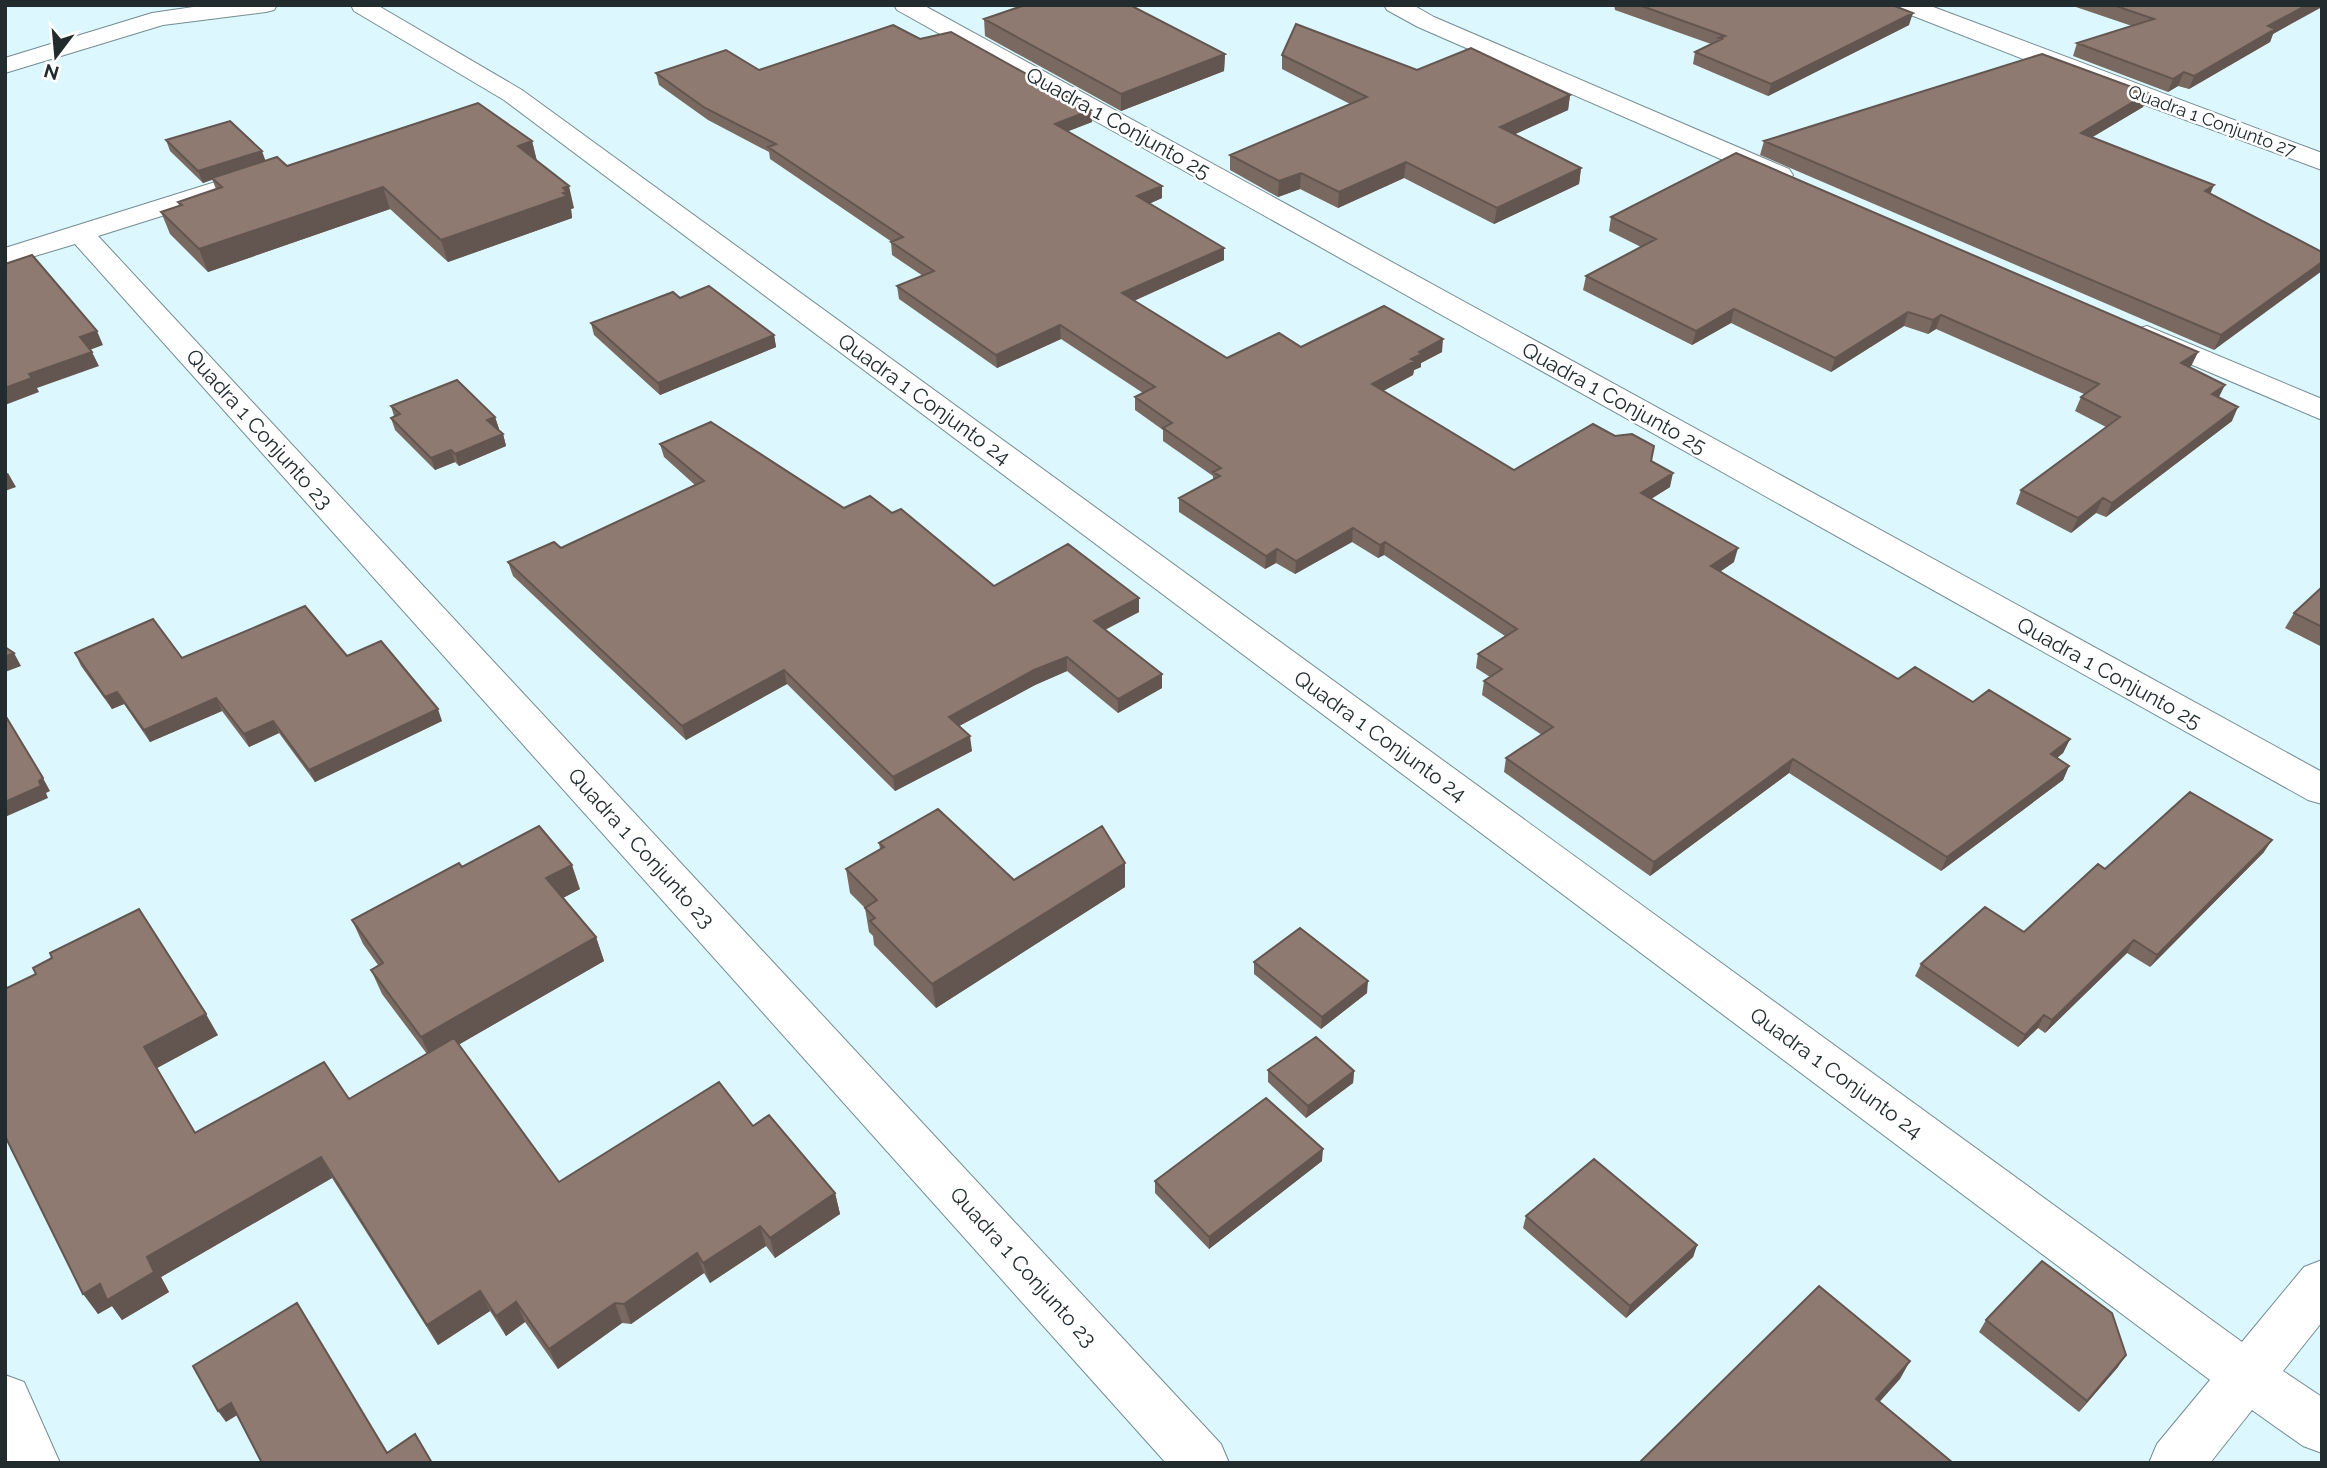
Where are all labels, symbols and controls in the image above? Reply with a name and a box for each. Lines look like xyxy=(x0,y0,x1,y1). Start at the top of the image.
north arrow xyxy=(21,21,91,91)
text: N xyxy=(41,60,61,85)
street label: Quadra 1 Conjunto 25 xyxy=(1022,62,1215,184)
street label: Quadra 1 Conjunto 27 xyxy=(2125,80,2299,161)
street label: Quadra 1 Conjunto 24 xyxy=(833,328,1015,469)
street label: Quadra 1 Conjunto 25 xyxy=(1518,337,1711,459)
street label: Quadra 1 Conjunto 23 xyxy=(181,344,338,514)
street label: Quadra 1 Conjunto 25 xyxy=(2013,612,2206,734)
street label: Quadra 1 Conjunto 24 xyxy=(1289,665,1471,806)
street label: Quadra 1 Conjunto 23 xyxy=(563,763,720,933)
street label: Quadra 1 Conjunto 24 xyxy=(1745,1002,1927,1143)
street label: Quadra 1 Conjunto 23 xyxy=(945,1182,1102,1352)

